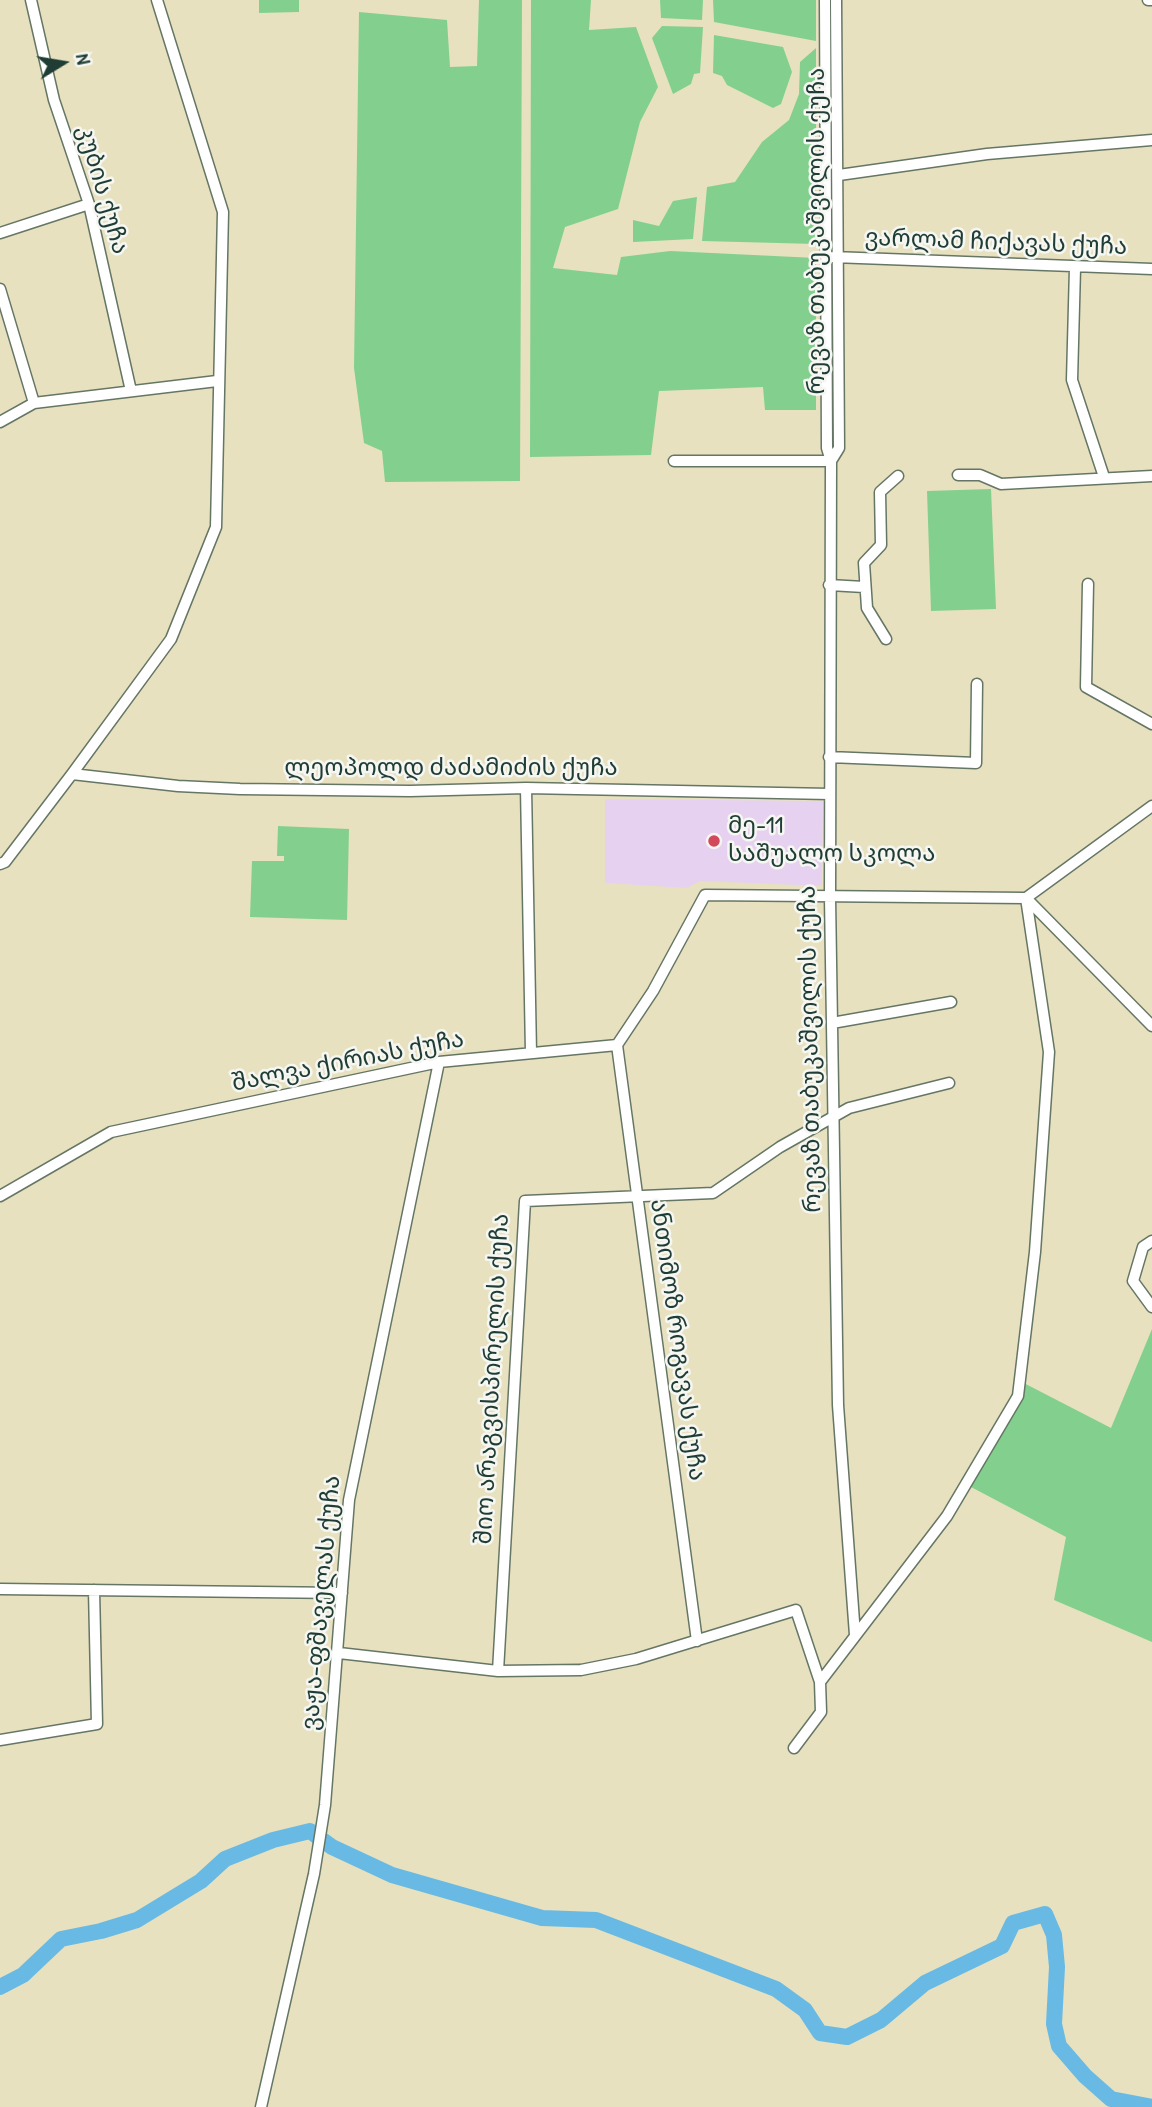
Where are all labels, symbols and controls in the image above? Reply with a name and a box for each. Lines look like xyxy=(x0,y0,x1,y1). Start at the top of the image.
north arrow xyxy=(28,28,98,98)
text: N xyxy=(70,52,97,66)
street label: რევაზ თაბუკაშვილის ქუჩა xyxy=(804,67,832,395)
street label: კუბის ქუჩა xyxy=(70,122,134,258)
street label: ვარლამ ჩიქავას ქუჩა xyxy=(864,224,1128,262)
street label: ლეოპოლდ ძაძამიძის ქუჩა xyxy=(284,755,618,783)
place label: მე-11 საშუალო სკოლა xyxy=(728,813,935,869)
marker: მე-11 საშუალო სკოლა xyxy=(706,833,722,849)
street label: რევაზ თაბუკაშვილის ქუჩა xyxy=(794,885,828,1213)
street label: შალვა ქირიას ქუჩა xyxy=(229,1025,467,1099)
street label: ანთიმოზ როგავას ქუჩა xyxy=(643,1197,711,1483)
street label: შიო არაგვისპირელის ქუჩა xyxy=(470,1213,516,1545)
street label: ვაჟა-ფშაველას ქუჩა xyxy=(297,1474,347,1732)

